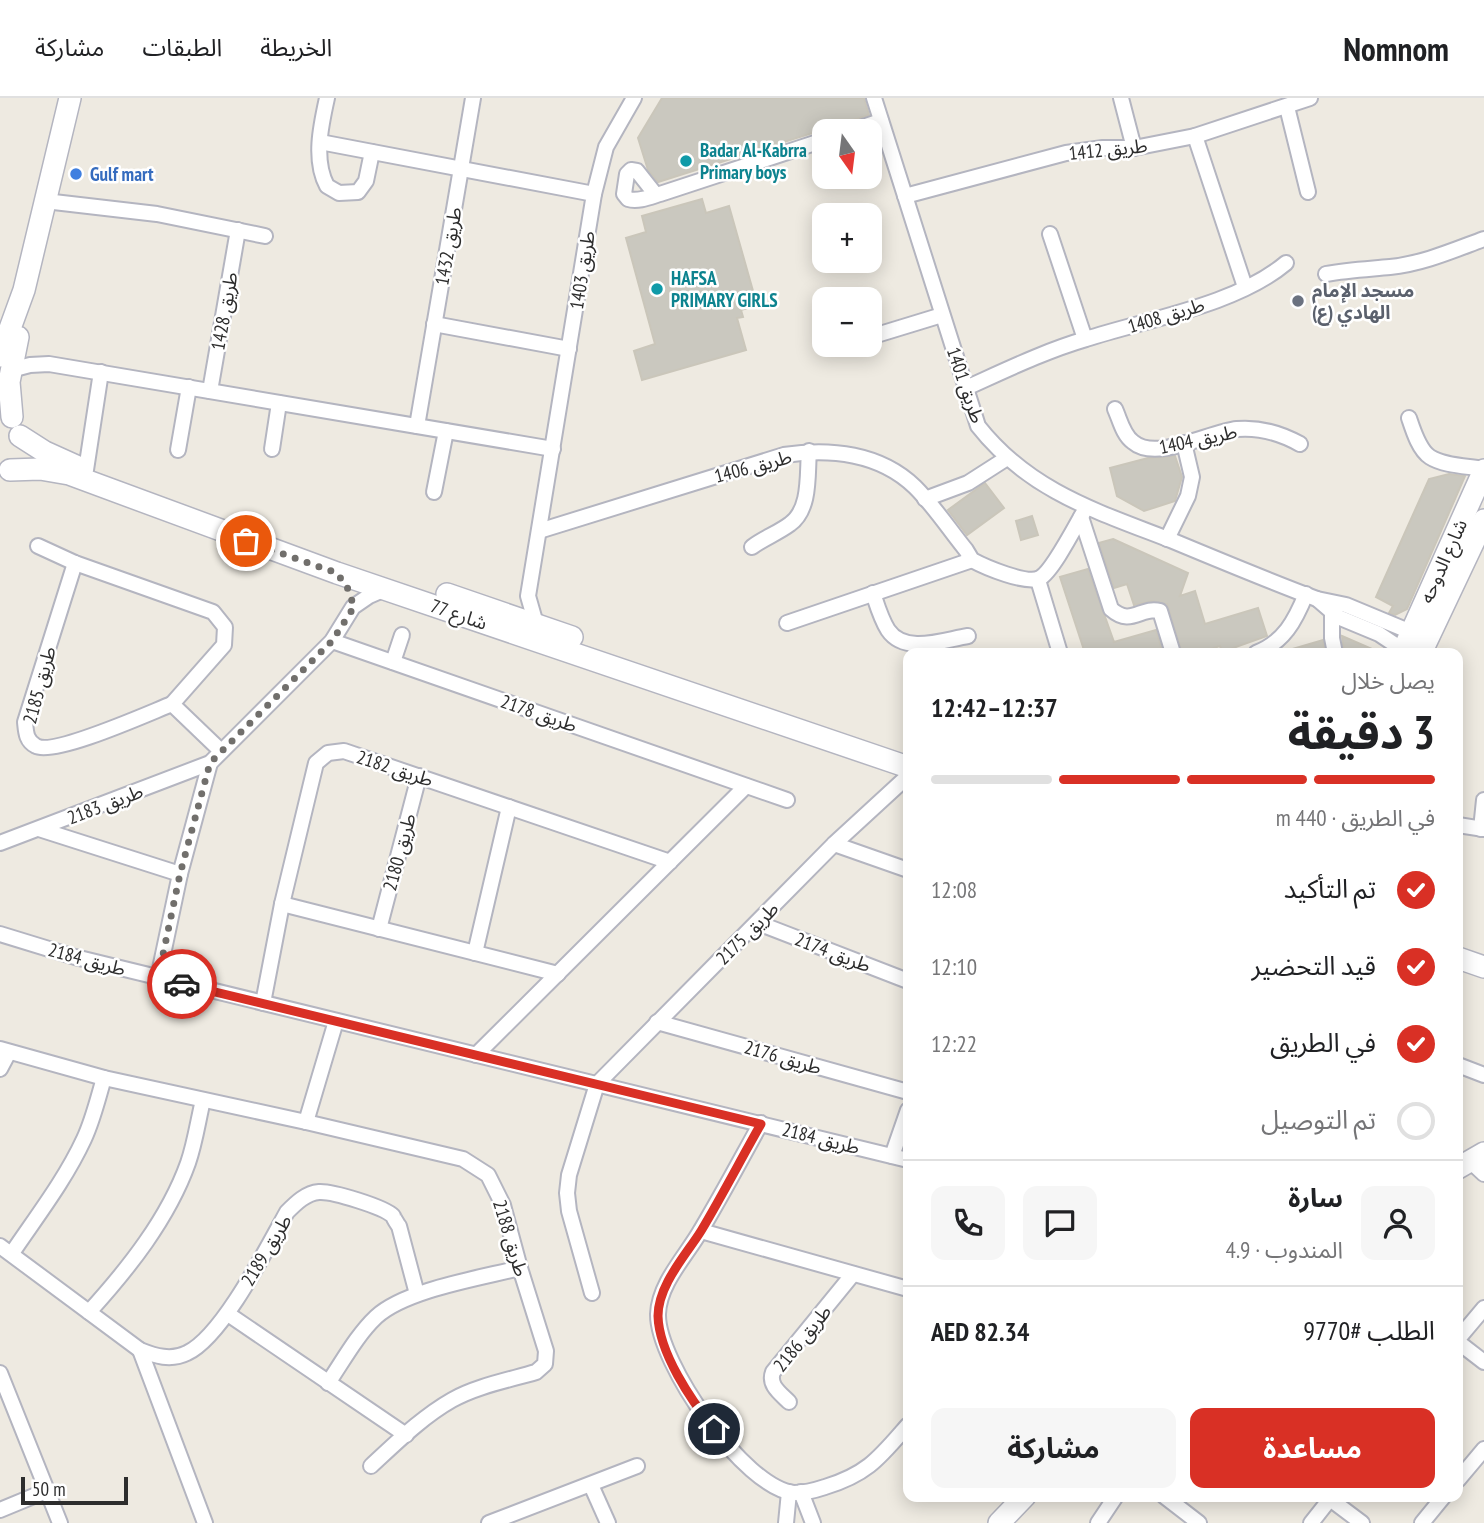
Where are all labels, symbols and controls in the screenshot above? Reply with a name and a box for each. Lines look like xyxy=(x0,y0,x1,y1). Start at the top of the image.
text: Nomnom xyxy=(1343,27,1449,70)
text: مشاركة xyxy=(35,32,104,63)
text: الطبقات xyxy=(142,32,222,63)
text: الخريطة xyxy=(260,32,332,63)
north arrow xyxy=(812,119,882,189)
map controls xyxy=(812,119,882,357)
street label: طريق 1412 xyxy=(1067,133,1149,165)
place label: Badar Al-Kabrra Primary boys xyxy=(700,138,807,184)
marker: Badar Al-Kabrra Primary boys xyxy=(678,153,694,169)
place label: Gulf mart xyxy=(90,162,154,186)
marker: Gulf mart xyxy=(68,166,84,182)
button: + xyxy=(812,203,882,273)
street label: طريق 1432 xyxy=(429,205,467,287)
street label: طريق 1403 xyxy=(564,229,600,311)
place label: HAFSA PRIMARY GIRLS xyxy=(671,266,778,312)
street label: طريق 1428 xyxy=(205,270,243,352)
place label: مسجد الإمام الهادي (ع) xyxy=(1312,278,1414,327)
marker: HAFSA PRIMARY GIRLS xyxy=(649,281,665,297)
button: − xyxy=(812,287,882,357)
street label: طريق 1408 xyxy=(1125,292,1207,338)
marker: مسجد الإمام الهادي (ع) xyxy=(1290,293,1306,309)
street label: طريق 1401 xyxy=(942,344,990,426)
street label: طريق 1404 xyxy=(1157,419,1239,459)
street label: طريق 1406 xyxy=(712,444,794,488)
pin xyxy=(216,511,276,571)
street label: شارع الدوحه xyxy=(1414,515,1474,608)
icon: bag xyxy=(227,522,265,560)
street label: شارع 77 xyxy=(427,593,490,637)
street label: طريق 2185 xyxy=(17,644,61,726)
text: يصل خلال xyxy=(1341,666,1435,695)
street label: طريق 2178 xyxy=(498,689,580,737)
text: 12:37–12:42 xyxy=(931,691,1058,724)
text: 3 دقيقة xyxy=(1288,702,1435,762)
street label: طريق 2182 xyxy=(354,744,436,792)
street label: طريق 2183 xyxy=(64,779,146,829)
text: في الطريق · 440 m xyxy=(1276,803,1435,832)
street label: طريق 2180 xyxy=(377,811,421,893)
icon: check xyxy=(1397,871,1435,909)
text: تم التأكيد xyxy=(1284,872,1376,905)
text: 12:08 xyxy=(931,875,977,904)
street label: طريق 2175 xyxy=(711,896,784,969)
street label: طريق 2174 xyxy=(792,927,874,977)
street label: طريق 2184 xyxy=(46,937,128,981)
icon: check xyxy=(1397,948,1435,986)
courier xyxy=(147,949,217,1019)
text: قيد التحضير xyxy=(1251,949,1376,982)
text: 12:10 xyxy=(931,952,977,981)
icon: car xyxy=(163,965,201,1003)
icon: check xyxy=(1397,1025,1435,1063)
text: في الطريق xyxy=(1270,1026,1376,1059)
text: 12:22 xyxy=(931,1029,977,1058)
street label: طريق 2176 xyxy=(742,1035,824,1079)
text: تم التوصيل xyxy=(1261,1103,1376,1136)
street label: طريق 2184 xyxy=(780,1117,862,1159)
text: سارة xyxy=(1288,1181,1343,1214)
button: phone xyxy=(931,1186,1005,1260)
button: chat xyxy=(1023,1186,1097,1260)
button: person xyxy=(1361,1186,1435,1260)
street label: طريق 2188 xyxy=(488,1197,534,1279)
street label: طريق 2189 xyxy=(235,1210,297,1290)
text: المندوب · 4.9 xyxy=(1226,1235,1343,1264)
street label: طريق 2186 xyxy=(768,1300,836,1376)
text: الطلب #9770 xyxy=(1303,1314,1435,1347)
text: AED 82.34 xyxy=(931,1315,1029,1348)
pin xyxy=(684,1399,744,1459)
button: مشاركة xyxy=(931,1408,1176,1488)
button: مساعدة xyxy=(1190,1408,1435,1488)
icon: home xyxy=(695,1410,733,1448)
scale bar xyxy=(21,1474,128,1506)
text: 50 m xyxy=(32,1477,66,1501)

